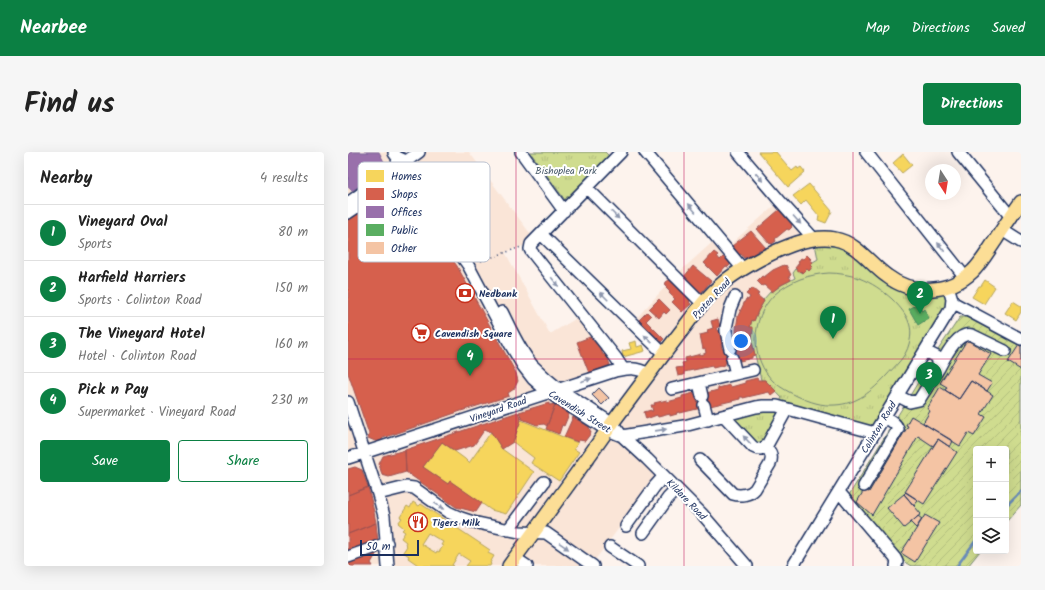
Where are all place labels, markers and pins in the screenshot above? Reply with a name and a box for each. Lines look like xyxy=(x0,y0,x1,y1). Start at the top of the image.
pin: 2 xyxy=(907,281,933,314)
bank icon: Nedbank xyxy=(454,282,476,304)
place label: Nedbank xyxy=(479,286,518,302)
pin: 1 xyxy=(820,306,846,339)
supermarket icon: Cavendish Square xyxy=(410,322,432,344)
place label: Cavendish Square xyxy=(435,326,512,342)
pin: 4 xyxy=(457,343,483,376)
pin: 3 xyxy=(916,362,942,395)
restaurant icon: Tigers Milk xyxy=(407,511,429,533)
place label: Tigers Milk xyxy=(432,515,481,531)

